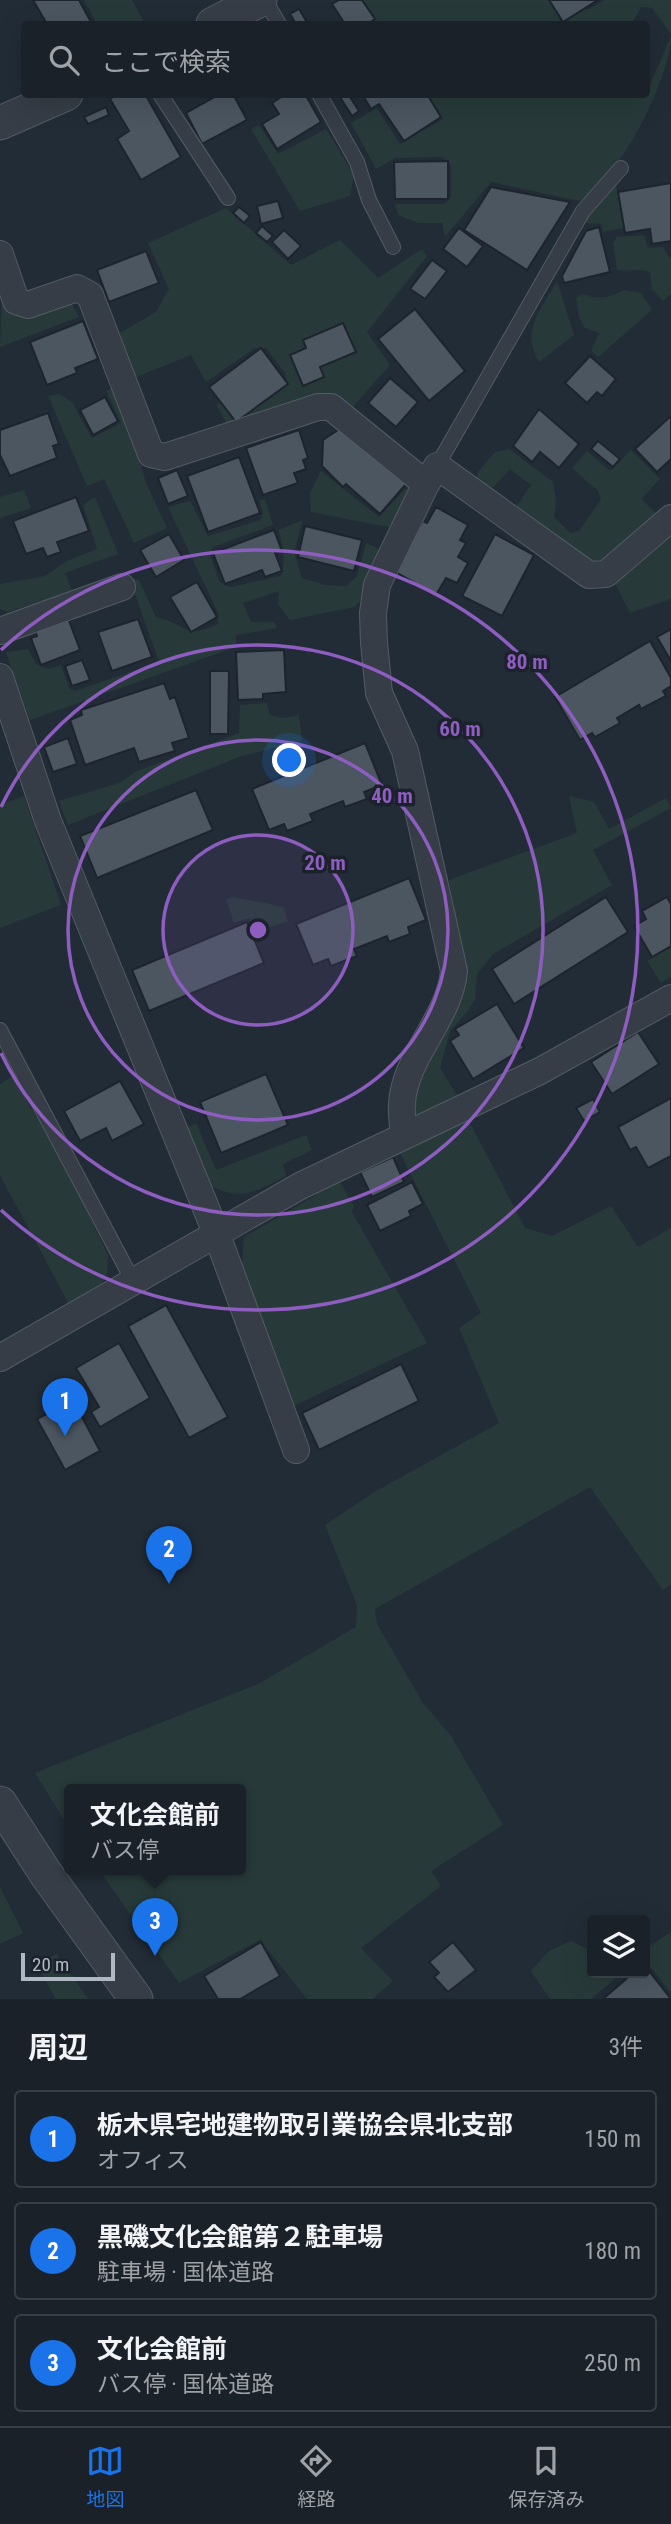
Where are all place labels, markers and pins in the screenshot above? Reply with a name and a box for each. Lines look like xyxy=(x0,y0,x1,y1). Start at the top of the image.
centre of rings xyxy=(246,918,270,942)
pin: 1 xyxy=(42,1378,88,1436)
pin: 2 xyxy=(146,1526,192,1584)
pin: 3 xyxy=(132,1898,178,1956)

